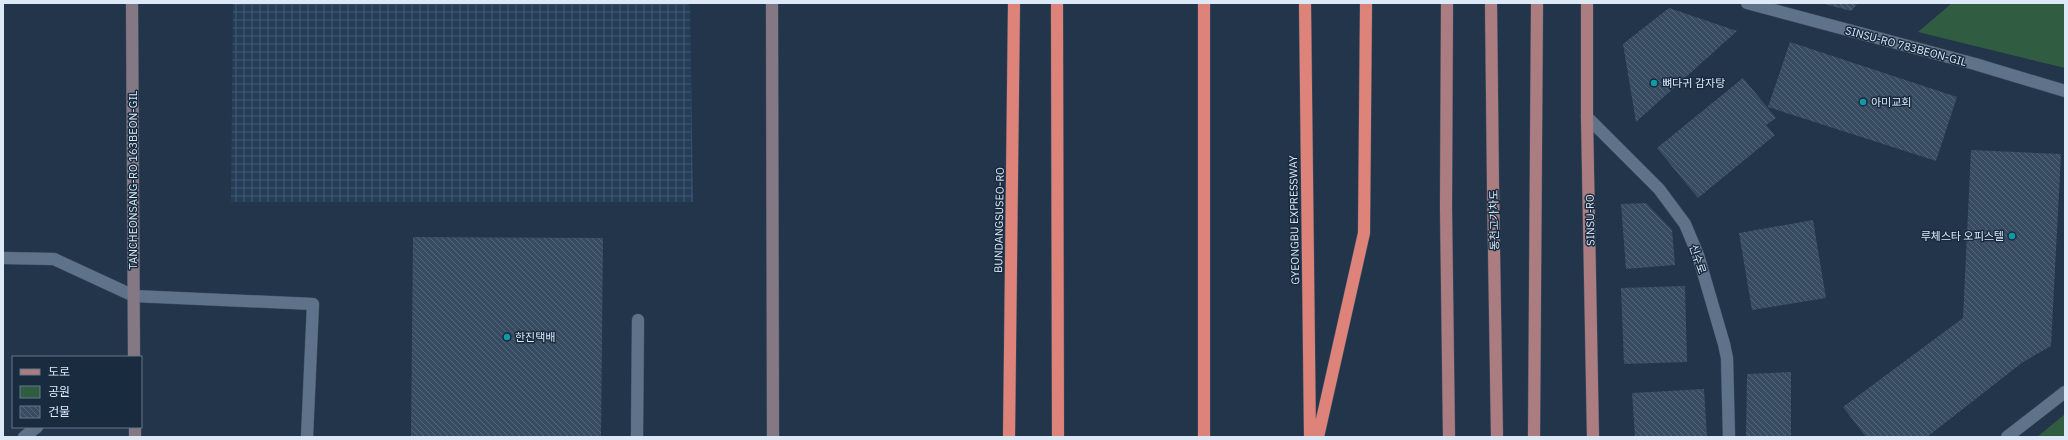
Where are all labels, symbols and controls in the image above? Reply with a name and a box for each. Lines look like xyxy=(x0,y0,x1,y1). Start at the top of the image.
street label: SINSU-RO 783BEON-GIL xyxy=(1844,23,1969,69)
place label: 뼈다귀 감자탕 xyxy=(1662,76,1725,90)
marker: 뼈다귀 감자탕 xyxy=(1649,78,1659,88)
street label: TANCHEONSANG-RO 163BEON-GIL xyxy=(126,90,140,269)
place label: 아미교회 xyxy=(1871,95,1911,109)
marker: 아미교회 xyxy=(1858,97,1868,107)
street label: GYEONGBU EXPRESSWAY xyxy=(1286,155,1302,285)
street label: BUNDANGSUSEO-RO xyxy=(991,167,1007,273)
street label: 동천고가차도 xyxy=(1486,190,1502,250)
street label: SINSU-RO xyxy=(1583,194,1597,246)
place label: 루체스타 오피스텔 xyxy=(1920,229,2004,243)
marker: 루체스타 오피스텔 xyxy=(2007,231,2017,241)
street label: 신수로 xyxy=(1686,242,1710,276)
place label: 한진택배 xyxy=(515,330,555,344)
marker: 한진택배 xyxy=(502,332,512,342)
legend xyxy=(12,356,142,428)
text: 도로 xyxy=(48,364,70,379)
text: 공원 xyxy=(48,384,70,399)
text: 건물 xyxy=(48,404,70,419)

